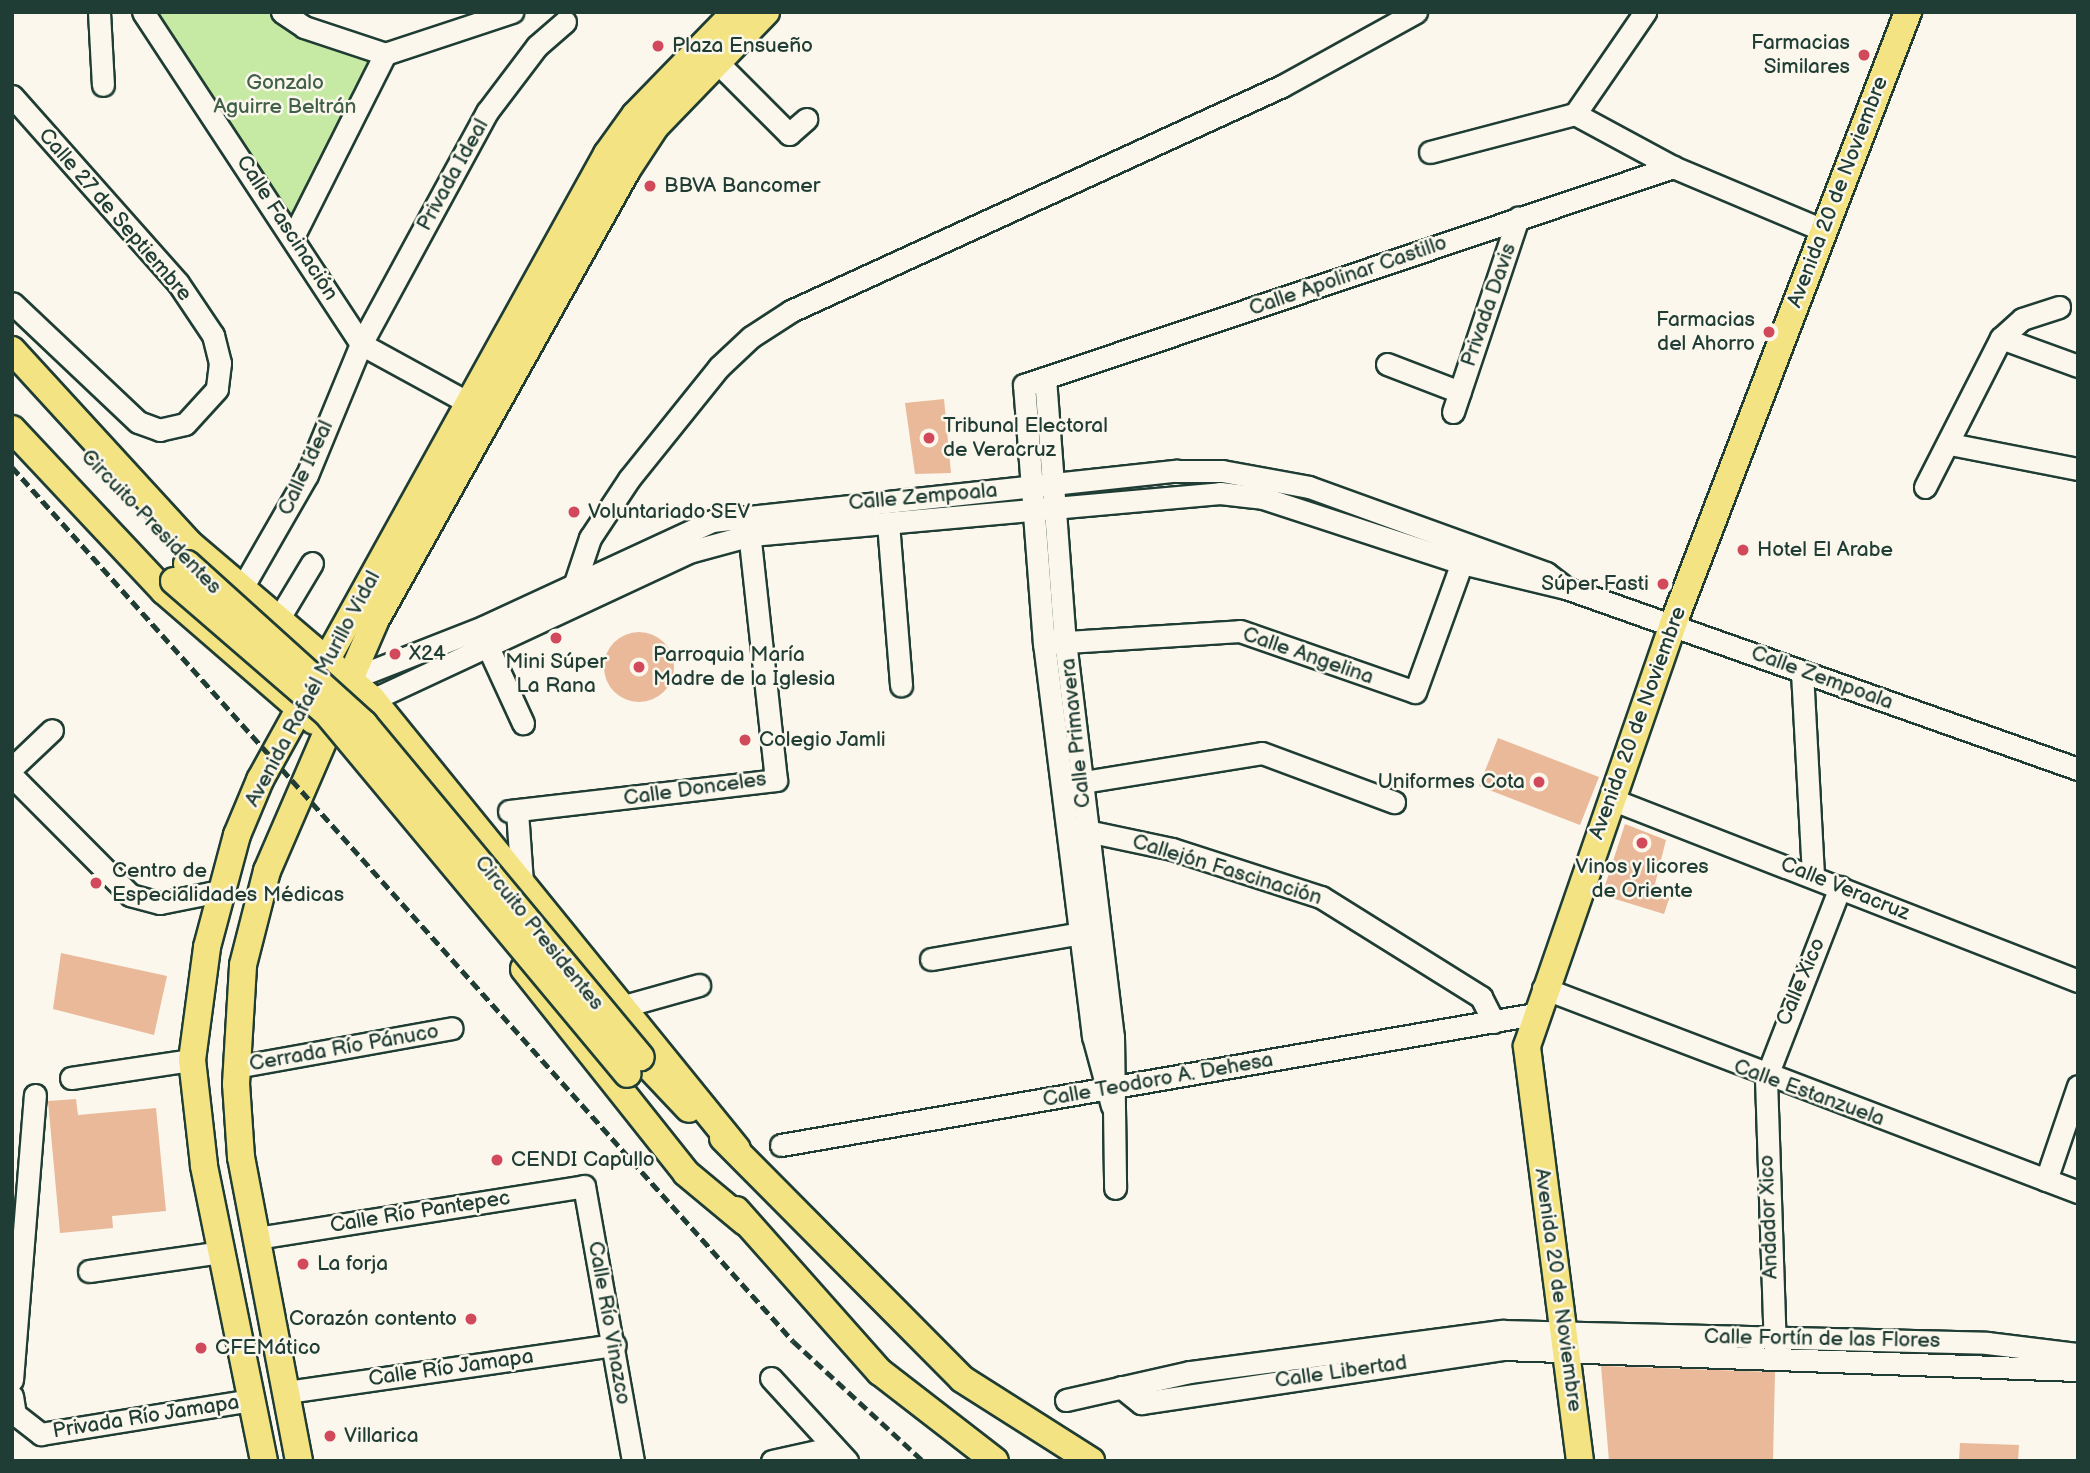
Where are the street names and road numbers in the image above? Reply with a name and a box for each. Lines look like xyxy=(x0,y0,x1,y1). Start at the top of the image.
street label: Avenida 20 de Noviembre xyxy=(1782,73,1894,311)
street label: Privada Ideal xyxy=(412,115,494,235)
street label: Calle 27 de Septiembre xyxy=(32,123,198,307)
street label: Calle Fascinación xyxy=(231,151,343,305)
street label: Calle Apolinar Castillo xyxy=(1246,230,1450,322)
street label: Privada Davis xyxy=(1456,240,1522,370)
street label: Calle Ideal xyxy=(273,417,339,519)
street label: Circuito Presidentes xyxy=(75,444,227,600)
street label: Calle Zempoala xyxy=(848,478,998,516)
street label: Avenida Rafaél Murillo Vidal xyxy=(240,567,386,811)
street label: Avenida 20 de Noviembre xyxy=(1584,603,1692,843)
street label: Calle Angelina xyxy=(1239,622,1377,690)
street label: Calle Zempoala xyxy=(1748,641,1896,715)
street label: Calle Primavera xyxy=(1056,657,1096,809)
street label: Calle Donceles xyxy=(622,767,768,811)
street label: Callejón Fascinación xyxy=(1129,829,1325,911)
street label: Circuito Presidentes xyxy=(469,851,609,1015)
street label: Calle Veracruz xyxy=(1777,852,1913,926)
street label: Calle Xico xyxy=(1771,934,1831,1030)
street label: Cerrada Río Pánuco xyxy=(247,1019,441,1077)
street label: Calle Teodoro A. Dehesa xyxy=(1041,1047,1275,1113)
street label: Calle Estanzuela xyxy=(1730,1054,1888,1132)
street label: Andador Xico xyxy=(1754,1154,1784,1280)
street label: Avenida 20 de Noviembre xyxy=(1528,1167,1588,1413)
street label: Calle Río Pantepec xyxy=(328,1185,512,1239)
street label: Calle Río Vinazco xyxy=(582,1239,636,1407)
street label: Calle Fortín de las Flores xyxy=(1704,1324,1940,1354)
street label: Calle Río Jamapa xyxy=(366,1344,536,1392)
street label: Calle Libertad xyxy=(1273,1350,1409,1394)
street label: Privada Río Jamapa xyxy=(50,1390,242,1444)

